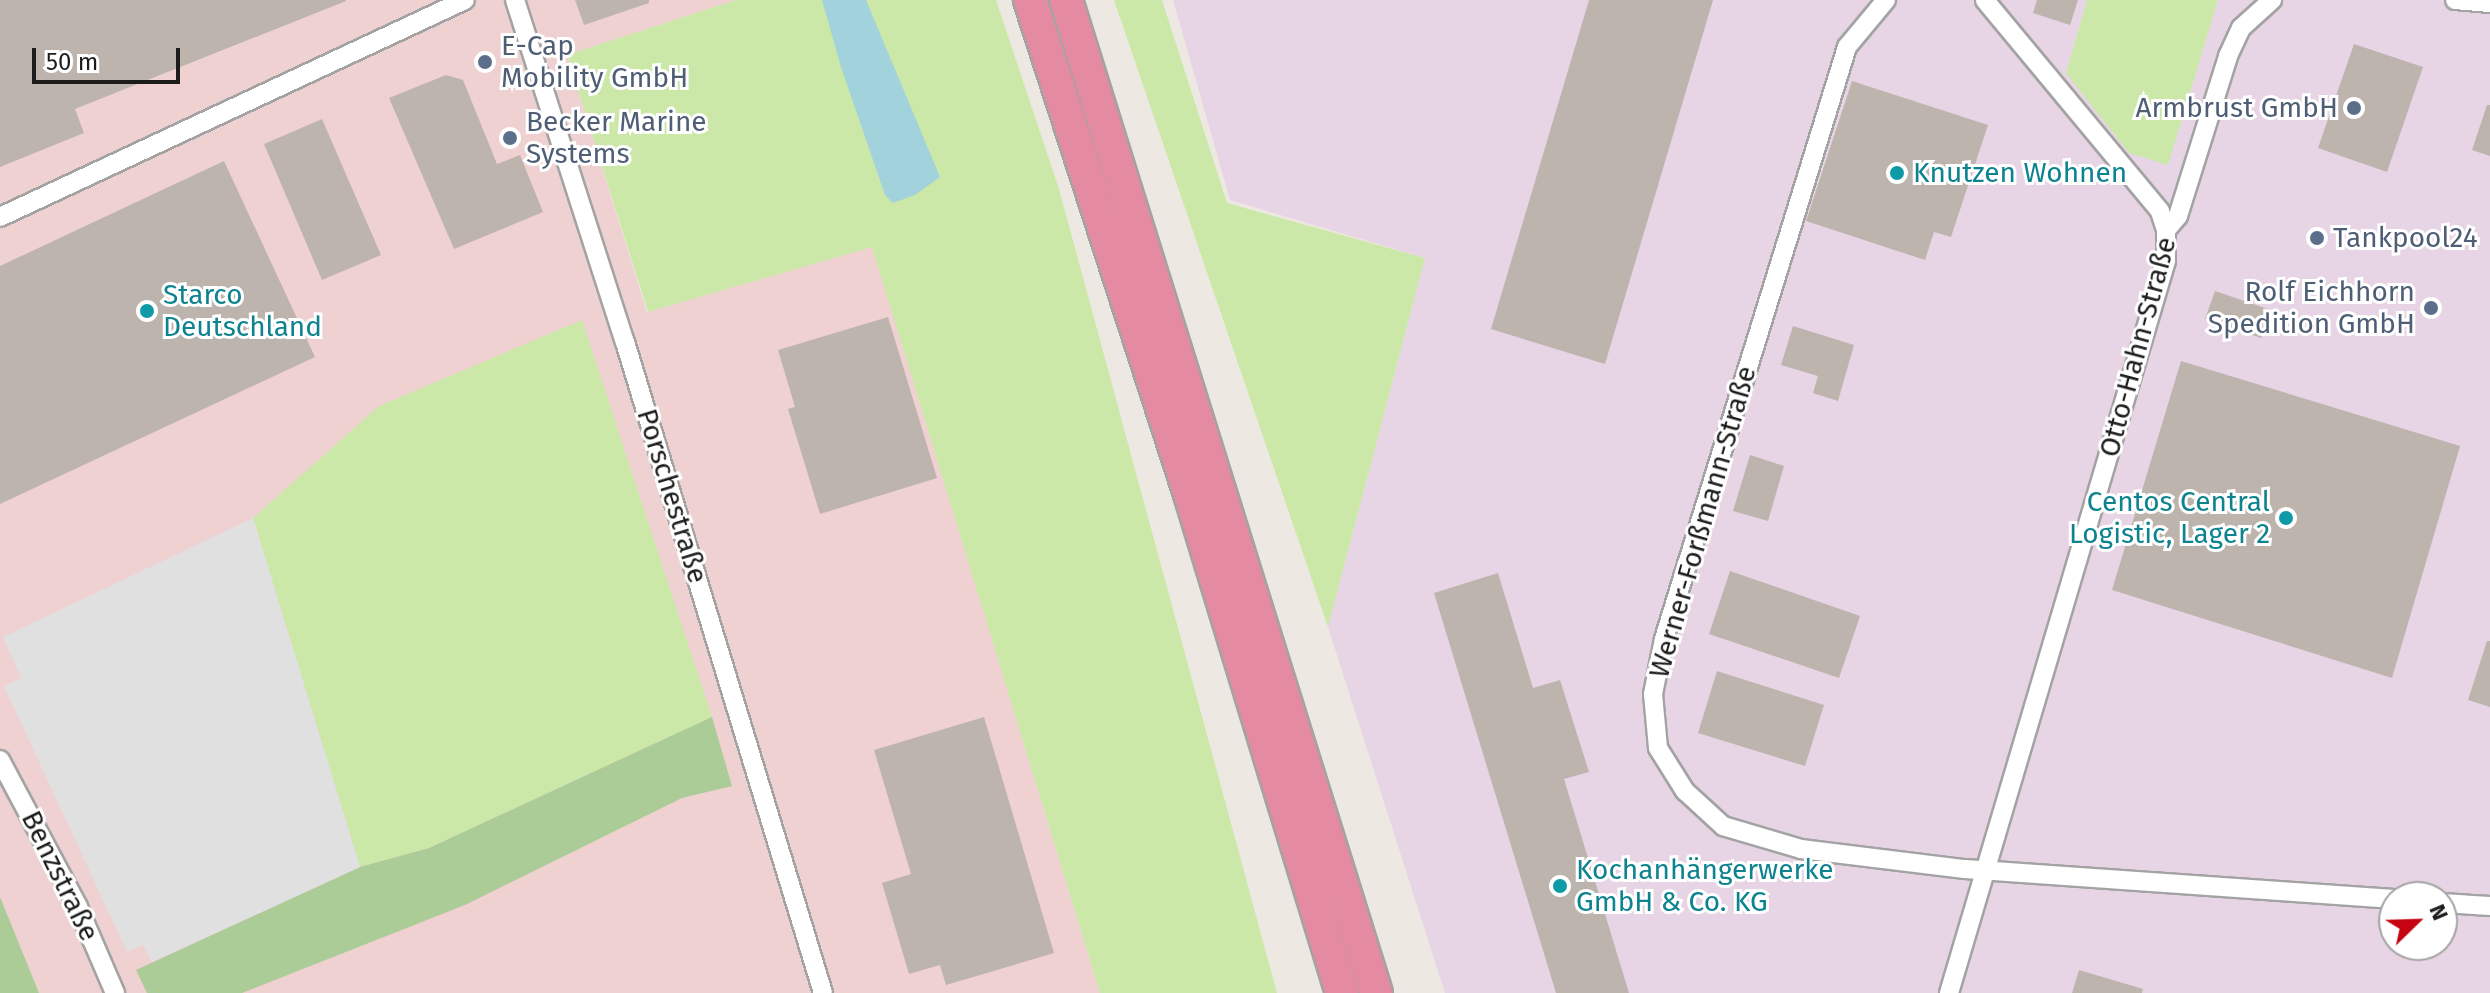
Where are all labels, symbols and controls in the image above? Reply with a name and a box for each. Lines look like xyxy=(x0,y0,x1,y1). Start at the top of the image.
place label: E-Cap Mobility GmbH xyxy=(501,29,688,95)
scale bar xyxy=(36,32,184,82)
text: 50 m xyxy=(46,48,98,76)
marker: E-Cap Mobility GmbH xyxy=(476,53,494,71)
place label: Armbrust GmbH xyxy=(2135,91,2338,125)
marker: Armbrust GmbH xyxy=(2345,99,2363,117)
place label: Becker Marine Systems xyxy=(526,105,707,171)
marker: Becker Marine Systems xyxy=(501,129,519,147)
place label: Knutzen Wohnen xyxy=(1913,156,2127,190)
marker: Knutzen Wohnen xyxy=(1888,164,1906,182)
place label: Tankpool24 xyxy=(2333,221,2478,255)
marker: Tankpool24 xyxy=(2308,229,2326,247)
street label: Otto-Hahn-Straße xyxy=(2092,233,2184,461)
place label: Rolf Eichhorn Spedition GmbH xyxy=(2208,275,2415,341)
place label: Starco Deutschland xyxy=(163,278,322,344)
marker: Rolf Eichhorn Spedition GmbH xyxy=(2422,299,2440,317)
marker: Starco Deutschland xyxy=(138,302,156,320)
street label: Werner-Forßmann-Straße xyxy=(1642,362,1764,682)
street label: Porschestraße xyxy=(630,405,714,587)
place label: Centos Central Logistic, Lager 2 xyxy=(2069,485,2270,551)
marker: Centos Central Logistic, Lager 2 xyxy=(2277,509,2295,527)
street label: Benzstraße xyxy=(14,805,106,947)
place label: Kochanhängerwerke GmbH & Co. KG xyxy=(1576,853,1834,919)
marker: Kochanhängerwerke GmbH & Co. KG xyxy=(1551,877,1569,895)
north arrow xyxy=(2378,881,2458,961)
text: N xyxy=(2423,900,2454,924)

